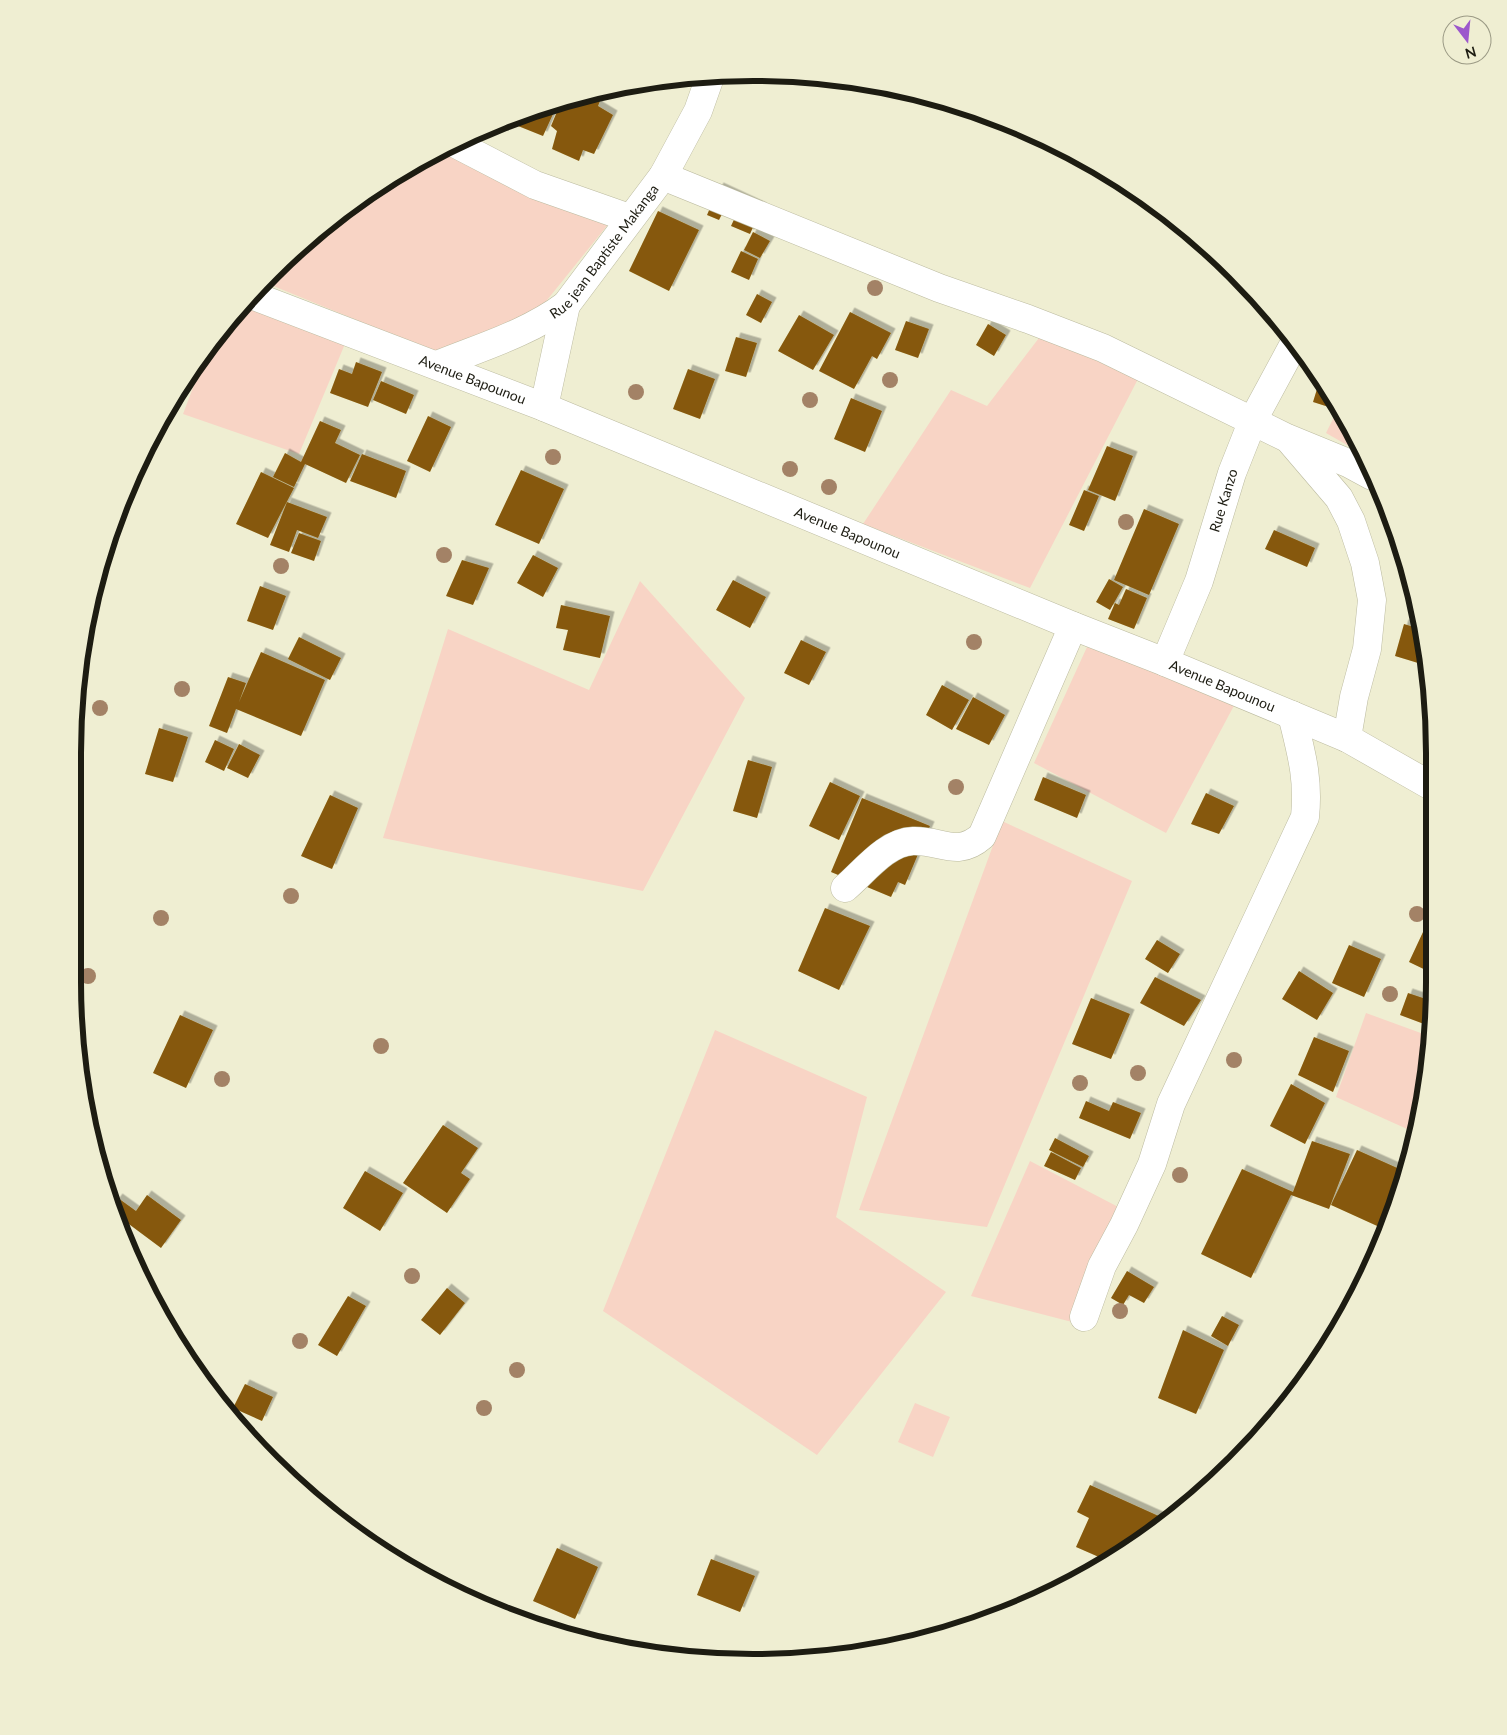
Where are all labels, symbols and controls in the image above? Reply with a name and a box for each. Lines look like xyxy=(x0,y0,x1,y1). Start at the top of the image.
north arrow xyxy=(1442,15,1492,65)
text: N xyxy=(1463,43,1478,63)
street label: Rue jean Baptiste Makanga xyxy=(546,181,662,322)
street label: Avenue Bapounou xyxy=(417,351,529,407)
street label: Rue Kanzo xyxy=(1205,467,1241,534)
street label: Avenue Bapounou xyxy=(792,503,903,562)
street label: Avenue Bapounou xyxy=(1167,656,1278,715)

